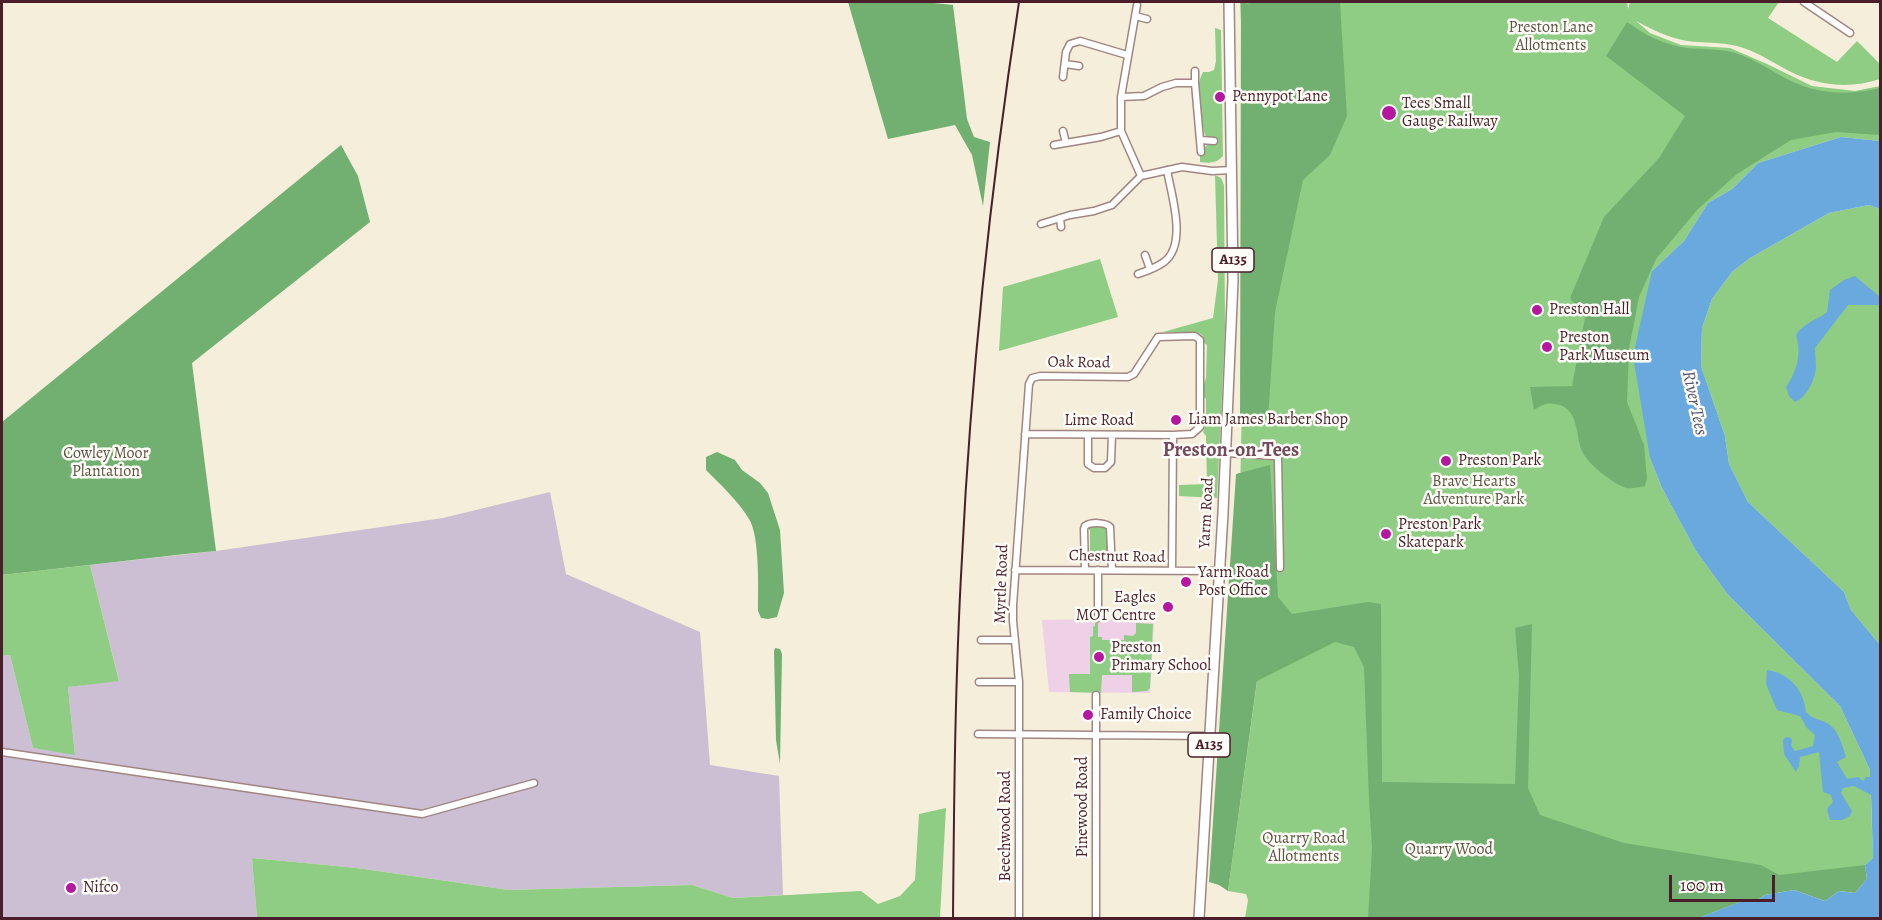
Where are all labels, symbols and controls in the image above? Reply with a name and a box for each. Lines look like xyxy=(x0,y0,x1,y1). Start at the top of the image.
park label: Preston Lane Allotments xyxy=(1509,18,1593,56)
place label: Pennypot Lane xyxy=(1232,87,1328,107)
marker: Pennypot Lane xyxy=(1213,90,1227,104)
place label: Tees Small Gauge Railway xyxy=(1402,94,1498,132)
marker: Tees Small Gauge Railway xyxy=(1380,104,1398,122)
road number: A135 xyxy=(1212,248,1254,272)
place label: Preston Hall xyxy=(1549,300,1629,320)
marker: Preston Hall xyxy=(1530,303,1544,317)
place label: Preston Park Museum xyxy=(1559,328,1650,366)
marker: Preston Park Museum xyxy=(1540,340,1554,354)
street label: Oak Road xyxy=(1047,353,1111,373)
water label: River Tees xyxy=(1677,369,1711,437)
place label: Liam James Barber Shop xyxy=(1188,410,1348,430)
street label: Lime Road xyxy=(1064,411,1134,431)
marker: Liam James Barber Shop xyxy=(1169,413,1183,427)
district label: Preston-on-Tees xyxy=(1163,439,1299,463)
park label: Cowley Moor Plantation xyxy=(63,444,149,482)
place label: Preston Park xyxy=(1458,451,1541,471)
marker: Preston Park xyxy=(1439,454,1453,468)
park label: Brave Hearts Adventure Park xyxy=(1424,472,1524,510)
street label: Yarm Road xyxy=(1196,477,1218,549)
place label: Preston Park Skatepark xyxy=(1398,515,1481,553)
marker: Preston Park Skatepark xyxy=(1379,527,1393,541)
street label: Myrtle Road xyxy=(991,544,1013,624)
street label: Chestnut Road xyxy=(1069,547,1165,567)
place label: Yarm Road Post Office xyxy=(1198,563,1269,601)
marker: Yarm Road Post Office xyxy=(1179,575,1193,589)
place label: Eagles MOT Centre xyxy=(1076,588,1156,626)
marker: Eagles MOT Centre xyxy=(1161,600,1175,614)
place label: Preston Primary School xyxy=(1111,638,1211,676)
marker: Preston Primary School xyxy=(1092,650,1106,664)
place label: Family Choice xyxy=(1100,705,1192,725)
marker: Family Choice xyxy=(1081,708,1095,722)
road number: A135 xyxy=(1188,733,1230,757)
street label: Pinewood Road xyxy=(1073,756,1093,858)
street label: Beechwood Road xyxy=(996,771,1016,881)
park label: Quarry Road Allotments xyxy=(1262,829,1346,867)
park label: Quarry Wood xyxy=(1405,840,1493,860)
scale bar xyxy=(1672,863,1778,901)
text: 100 m xyxy=(1680,873,1724,897)
place label: Nifco xyxy=(83,878,118,898)
marker: Nifco xyxy=(64,881,78,895)

